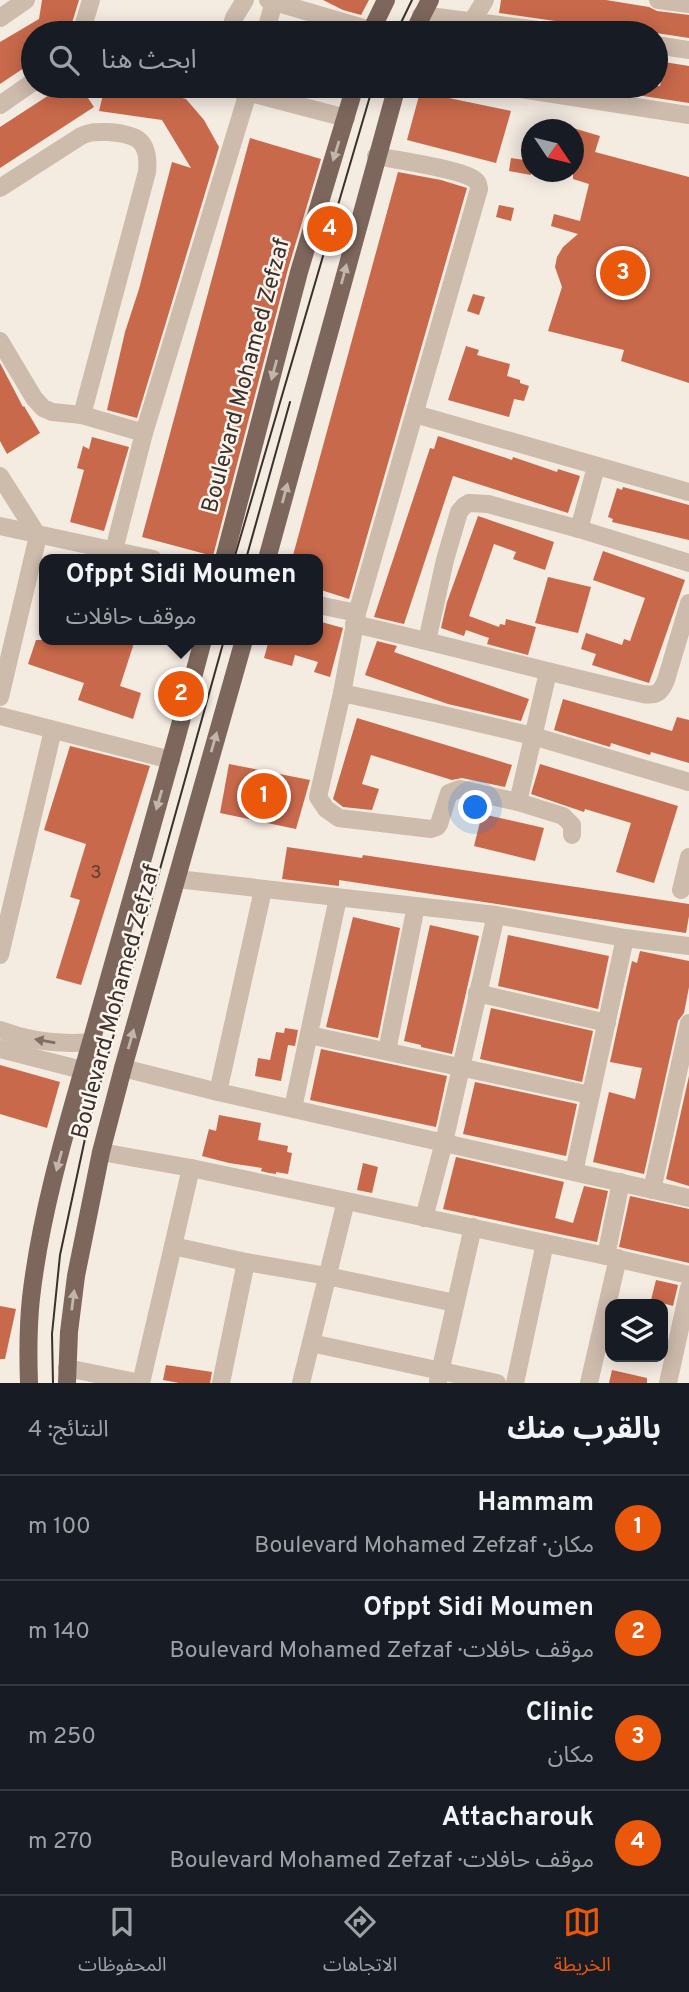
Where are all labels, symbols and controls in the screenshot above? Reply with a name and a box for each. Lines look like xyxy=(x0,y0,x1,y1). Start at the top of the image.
search box xyxy=(21,21,668,98)
icon: search xyxy=(45,41,83,79)
text: ابحث هنا xyxy=(101,45,197,78)
north arrow xyxy=(521,119,584,182)
one-way arrow xyxy=(330,141,340,162)
pin: 4 xyxy=(307,203,353,255)
street label: Boulevard Mohamed Zefzaf xyxy=(196,235,298,516)
pin: 3 xyxy=(600,247,646,299)
one-way arrow xyxy=(339,263,350,285)
one-way arrow xyxy=(268,360,278,381)
one-way arrow xyxy=(280,483,290,504)
popup xyxy=(39,554,323,645)
text: Ofppt Sidi Moumen xyxy=(66,559,296,592)
text: موقف حافلات xyxy=(66,604,197,633)
pin: 2 xyxy=(158,668,204,720)
one-way arrow xyxy=(210,731,220,752)
pin: 1 xyxy=(241,770,287,822)
one-way arrow xyxy=(154,790,164,811)
your location xyxy=(458,790,492,824)
street label: Boulevard Mohamed Zefzaf xyxy=(66,861,168,1142)
house number: 3 xyxy=(90,861,102,885)
one-way arrow xyxy=(126,1028,137,1050)
one-way arrow xyxy=(34,1035,56,1046)
one-way arrow xyxy=(53,1150,64,1172)
one-way arrow xyxy=(67,1289,78,1311)
map controls xyxy=(605,1299,668,1362)
button: layers xyxy=(605,1299,668,1362)
text: بالقرب منك xyxy=(507,1412,661,1449)
text: النتائج: 4 xyxy=(28,1416,109,1445)
text: Hammam xyxy=(477,1487,594,1520)
text: 100 m xyxy=(28,1513,91,1542)
text: 1 xyxy=(633,1513,643,1542)
text: مكان · Boulevard Mohamed Zefzaf xyxy=(254,1532,594,1561)
text: Ofppt Sidi Moumen xyxy=(363,1592,594,1625)
text: 140 m xyxy=(28,1618,90,1647)
text: 2 xyxy=(631,1618,645,1647)
text: موقف حافلات · Boulevard Mohamed Zefzaf xyxy=(169,1637,594,1666)
text: Clinic xyxy=(526,1697,594,1730)
text: 250 m xyxy=(28,1723,96,1752)
text: 3 xyxy=(631,1723,645,1752)
text: مكان xyxy=(548,1742,594,1771)
text: Attacharouk xyxy=(442,1802,594,1835)
text: 270 m xyxy=(28,1828,93,1857)
text: 4 xyxy=(631,1828,645,1857)
text: موقف حافلات · Boulevard Mohamed Zefzaf xyxy=(169,1847,594,1876)
tab: المحفوظات xyxy=(78,1903,167,1985)
tab: الاتجاهات xyxy=(323,1903,397,1985)
tab: الخريطة xyxy=(554,1903,611,1985)

